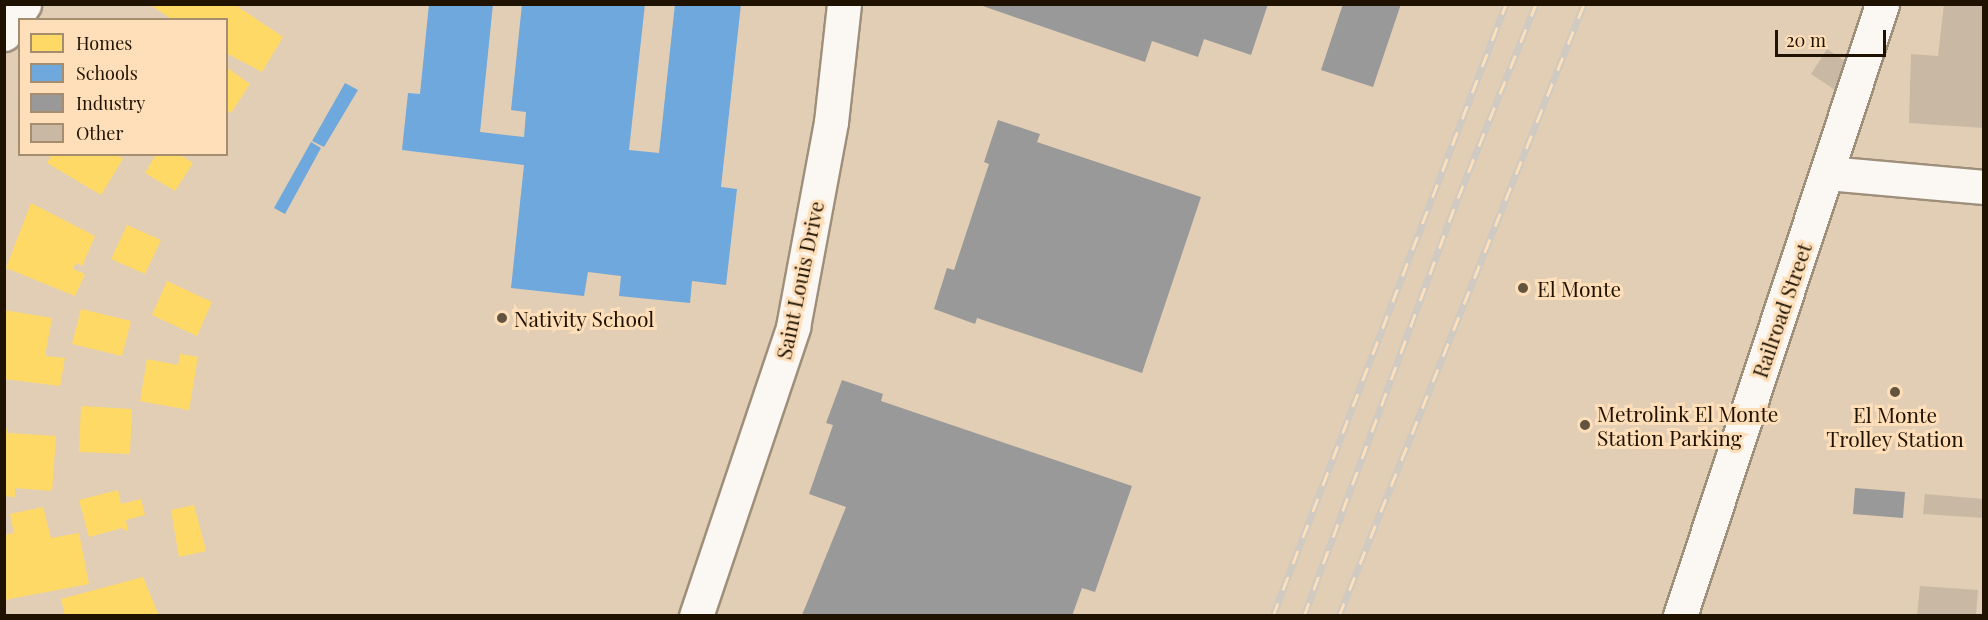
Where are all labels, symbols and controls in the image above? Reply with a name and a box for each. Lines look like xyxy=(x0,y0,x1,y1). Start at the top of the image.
legend xyxy=(18,18,228,156)
scale bar xyxy=(1778,18,1889,56)
text: 20 m xyxy=(1786,28,1826,52)
text: Homes xyxy=(76,31,132,55)
text: Schools xyxy=(76,61,138,85)
text: Industry xyxy=(76,91,145,115)
text: Other xyxy=(76,121,123,145)
street label: Saint Louis Drive xyxy=(770,198,828,362)
street label: Railroad Street xyxy=(1746,239,1816,381)
place label: El Monte xyxy=(1537,275,1621,301)
marker: El Monte xyxy=(1514,279,1532,297)
place label: Nativity School xyxy=(514,305,655,331)
marker: Nativity School xyxy=(495,311,509,325)
marker: El Monte Trolley Station xyxy=(1888,385,1902,399)
place label: Metrolink El Monte Station Parking xyxy=(1597,400,1779,450)
place label: El Monte Trolley Station xyxy=(1826,401,1964,451)
marker: Metrolink El Monte Station Parking xyxy=(1578,418,1592,432)

